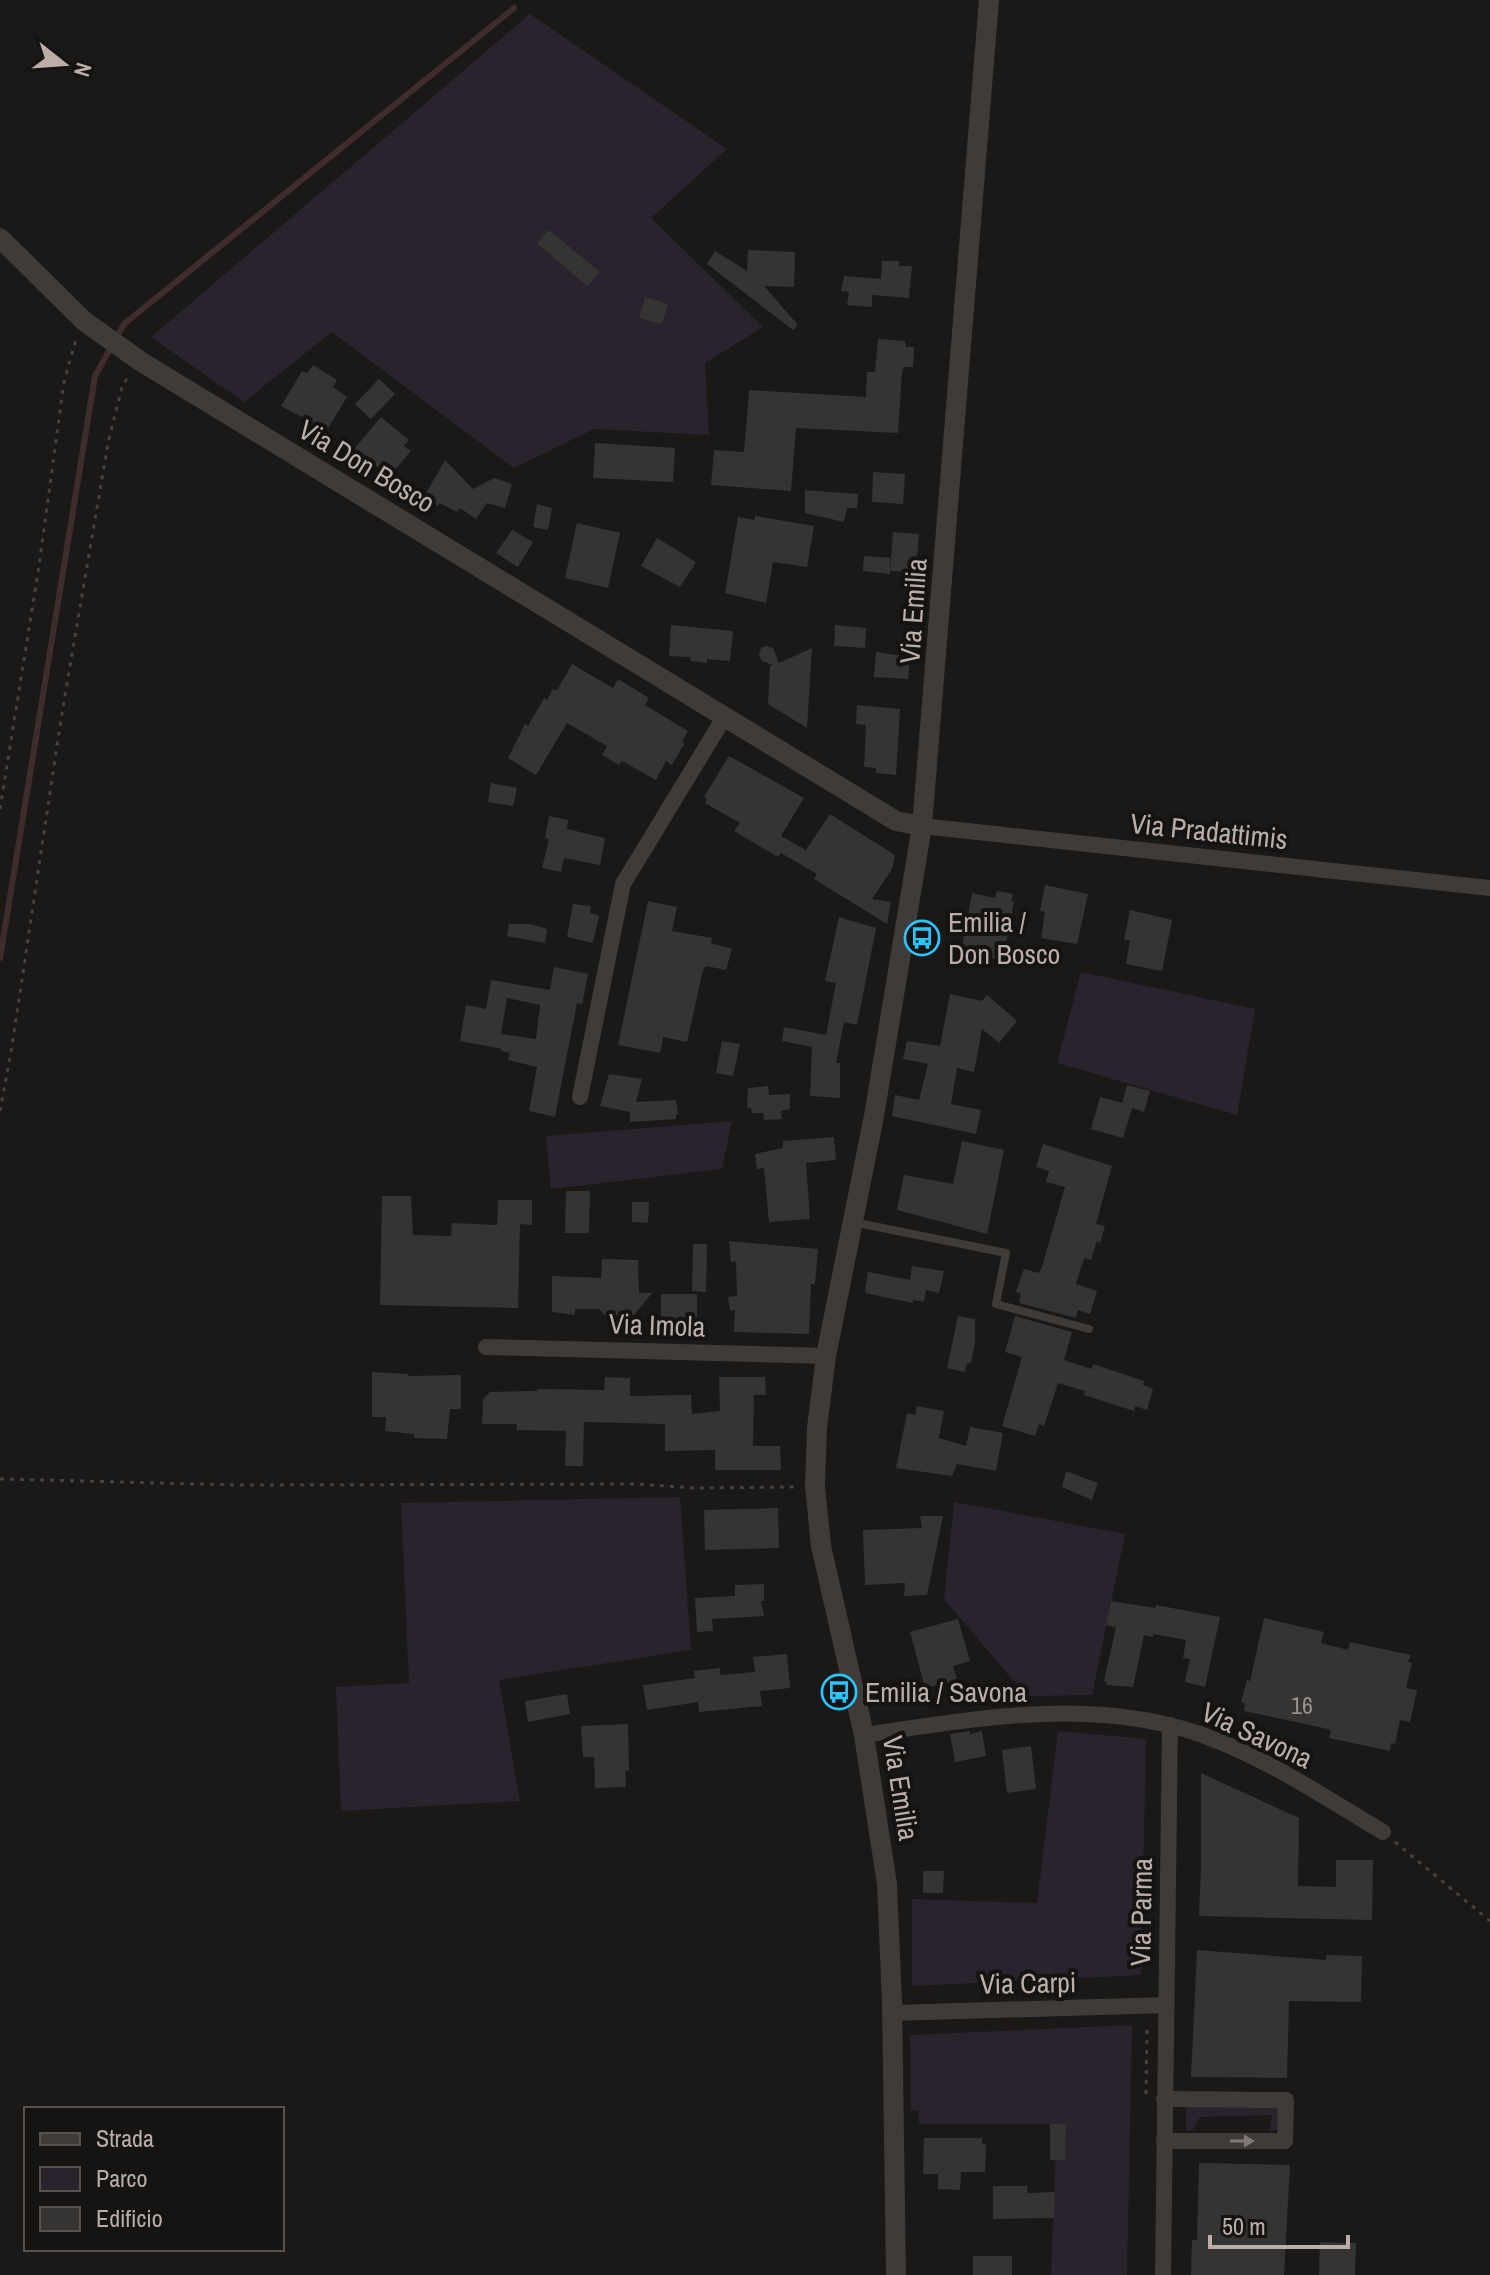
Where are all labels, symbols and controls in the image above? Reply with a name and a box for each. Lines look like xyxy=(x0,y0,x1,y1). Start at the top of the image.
north arrow xyxy=(24,24,104,104)
text: N xyxy=(67,59,99,80)
street label: Via Don Bosco xyxy=(292,410,442,522)
street label: Via Emilia xyxy=(890,557,936,665)
street label: Via Pradattimis xyxy=(1129,804,1289,858)
place label: Emilia / Don Bosco xyxy=(948,903,1060,973)
bus stop icon: Emilia / Don Bosco xyxy=(903,919,941,957)
street label: Via Imola xyxy=(608,1304,706,1346)
bus stop icon: Emilia / Savona xyxy=(820,1673,858,1711)
place label: Emilia / Savona xyxy=(865,1673,1027,1711)
house number: 16 xyxy=(1291,1689,1313,1721)
street label: Via Savona xyxy=(1195,1693,1319,1777)
street label: Via Emilia xyxy=(874,1733,928,1843)
street label: Via Parma xyxy=(1121,1857,1161,1966)
street label: Via Carpi xyxy=(979,1963,1077,2003)
legend xyxy=(24,2107,284,2251)
text: Strada xyxy=(96,2122,154,2154)
one-way arrow xyxy=(1230,2135,1255,2147)
text: Parco xyxy=(96,2162,147,2194)
scale bar xyxy=(1210,2199,1348,2249)
text: Edificio xyxy=(96,2202,163,2234)
text: 50 m xyxy=(1222,2210,1266,2242)

